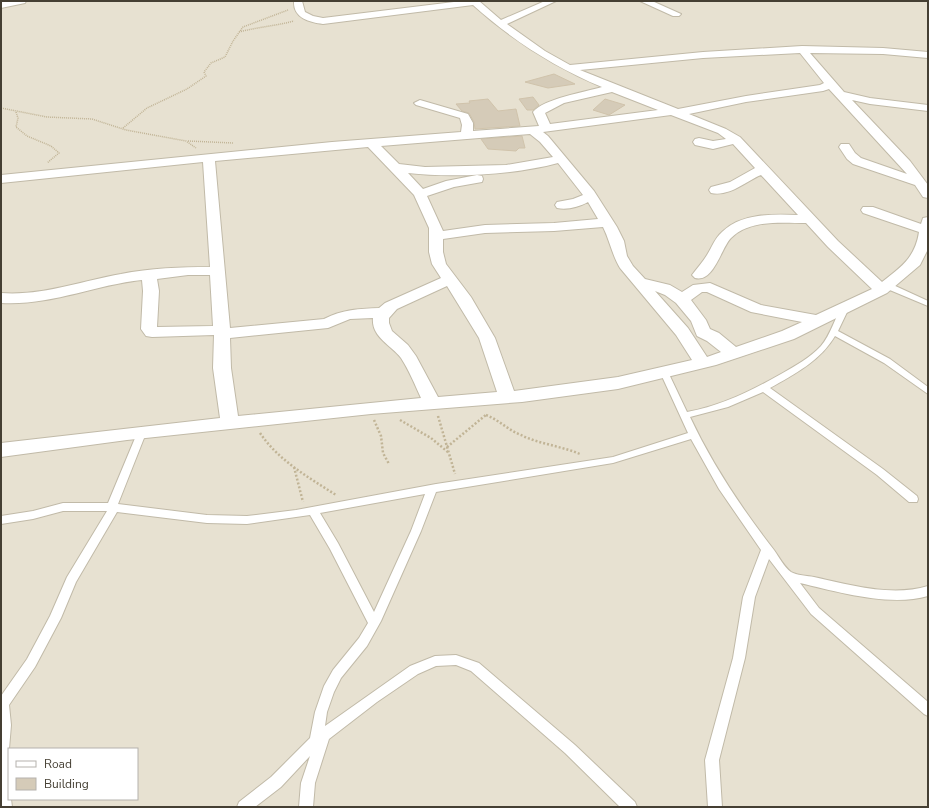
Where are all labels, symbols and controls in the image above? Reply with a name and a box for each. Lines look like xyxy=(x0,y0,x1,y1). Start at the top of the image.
legend xyxy=(8,748,138,800)
text: Road xyxy=(44,756,72,772)
text: Building xyxy=(44,776,89,792)

